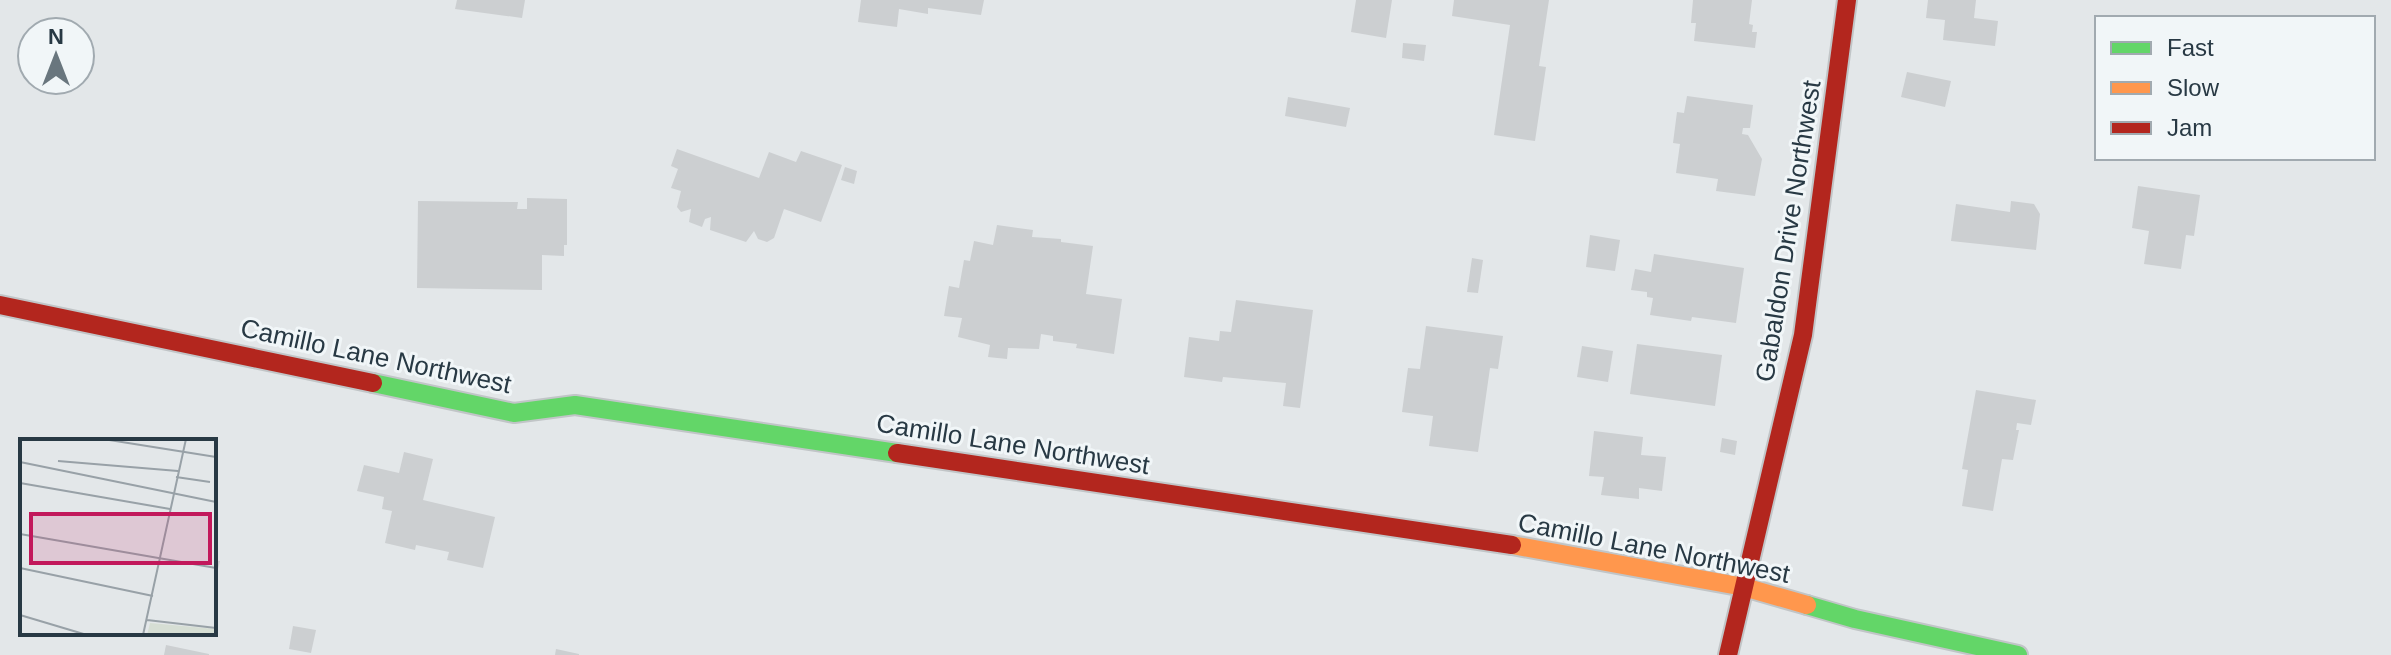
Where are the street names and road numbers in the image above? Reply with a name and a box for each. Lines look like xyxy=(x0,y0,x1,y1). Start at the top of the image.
street label: Gabaldon Drive Northwest xyxy=(1749,77,1827,384)
street label: Camillo Lane Northwest xyxy=(238,313,515,400)
street label: Camillo Lane Northwest xyxy=(874,408,1152,481)
street label: Camillo Lane Northwest xyxy=(1516,507,1793,589)

